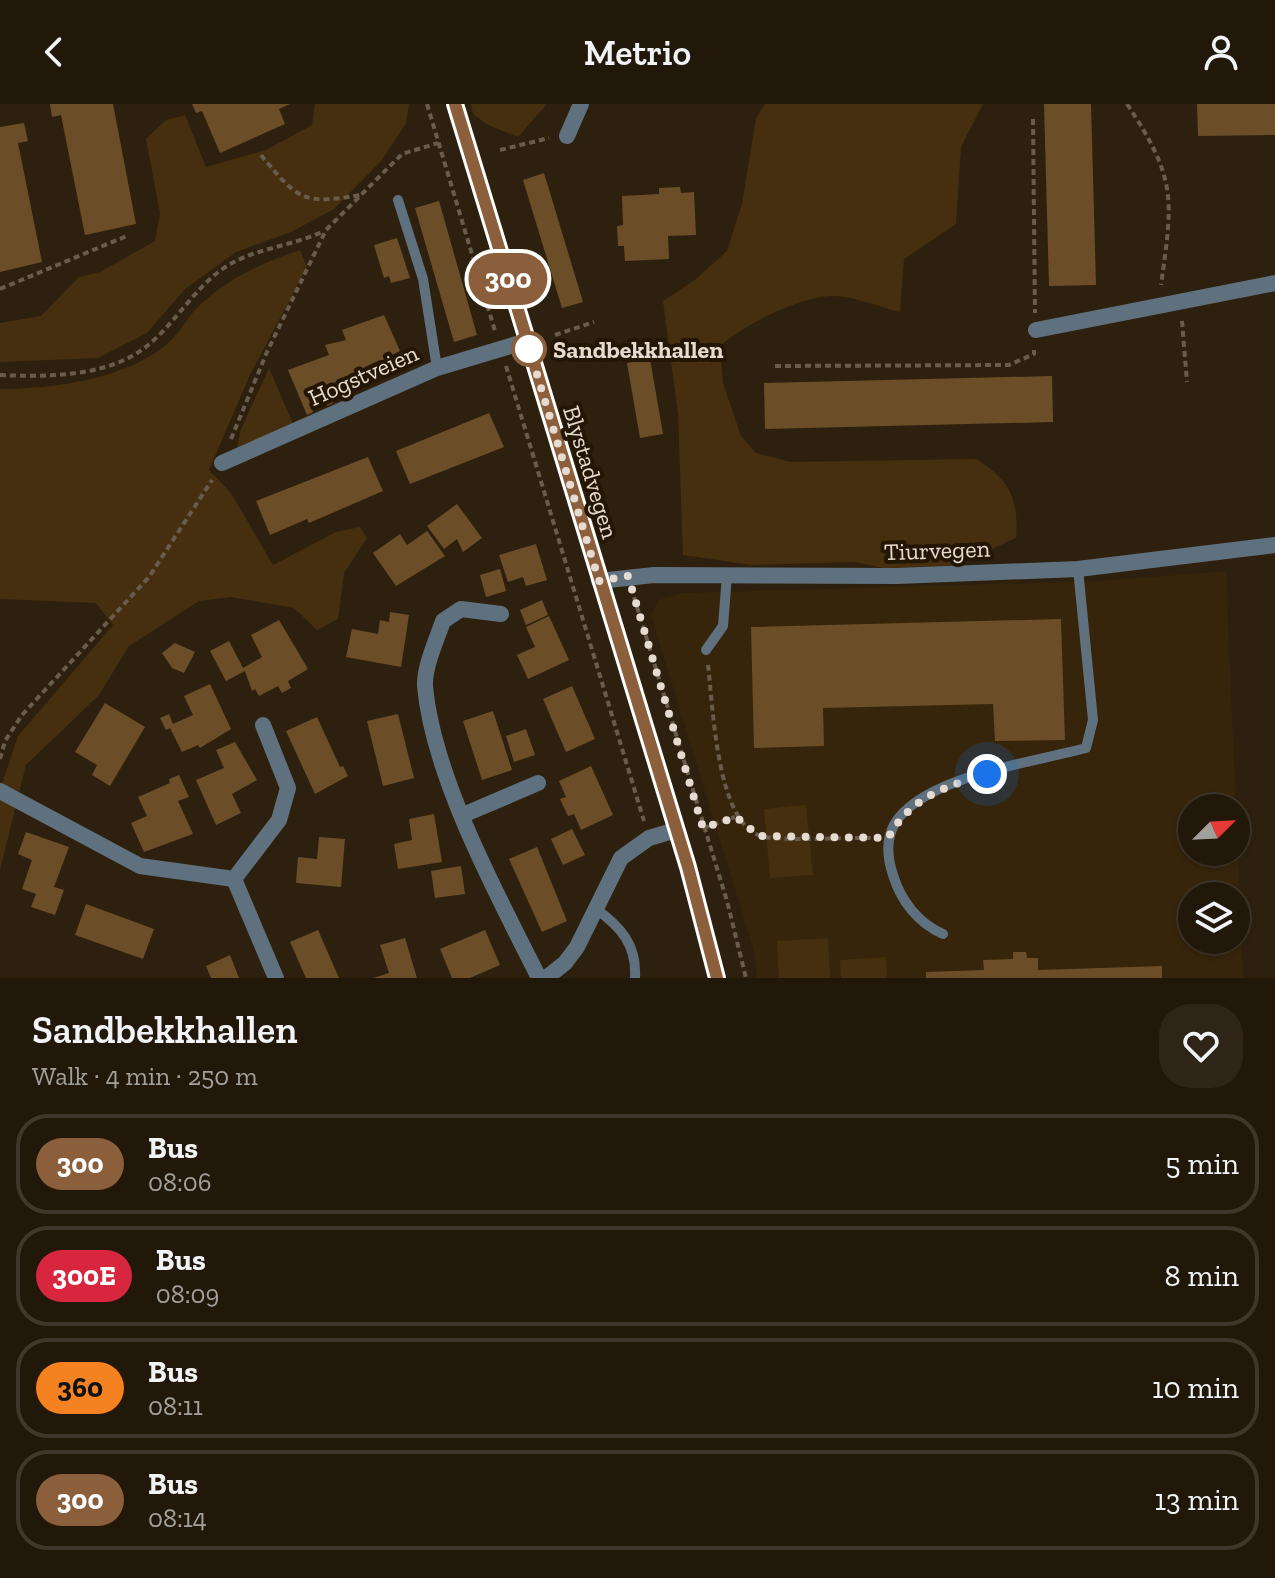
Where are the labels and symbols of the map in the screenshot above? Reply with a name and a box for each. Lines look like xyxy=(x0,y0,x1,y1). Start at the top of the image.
line badge: 300 xyxy=(462,253,554,305)
marker: Sandbekkhallen xyxy=(512,332,546,366)
place label: Sandbekkhallen xyxy=(553,335,723,364)
street label: Hogstveien xyxy=(304,338,423,412)
street label: Blystadvegen xyxy=(557,402,625,542)
street label: Tiurvegen xyxy=(883,534,991,566)
your location xyxy=(967,754,1007,794)
north arrow xyxy=(1178,794,1250,866)

